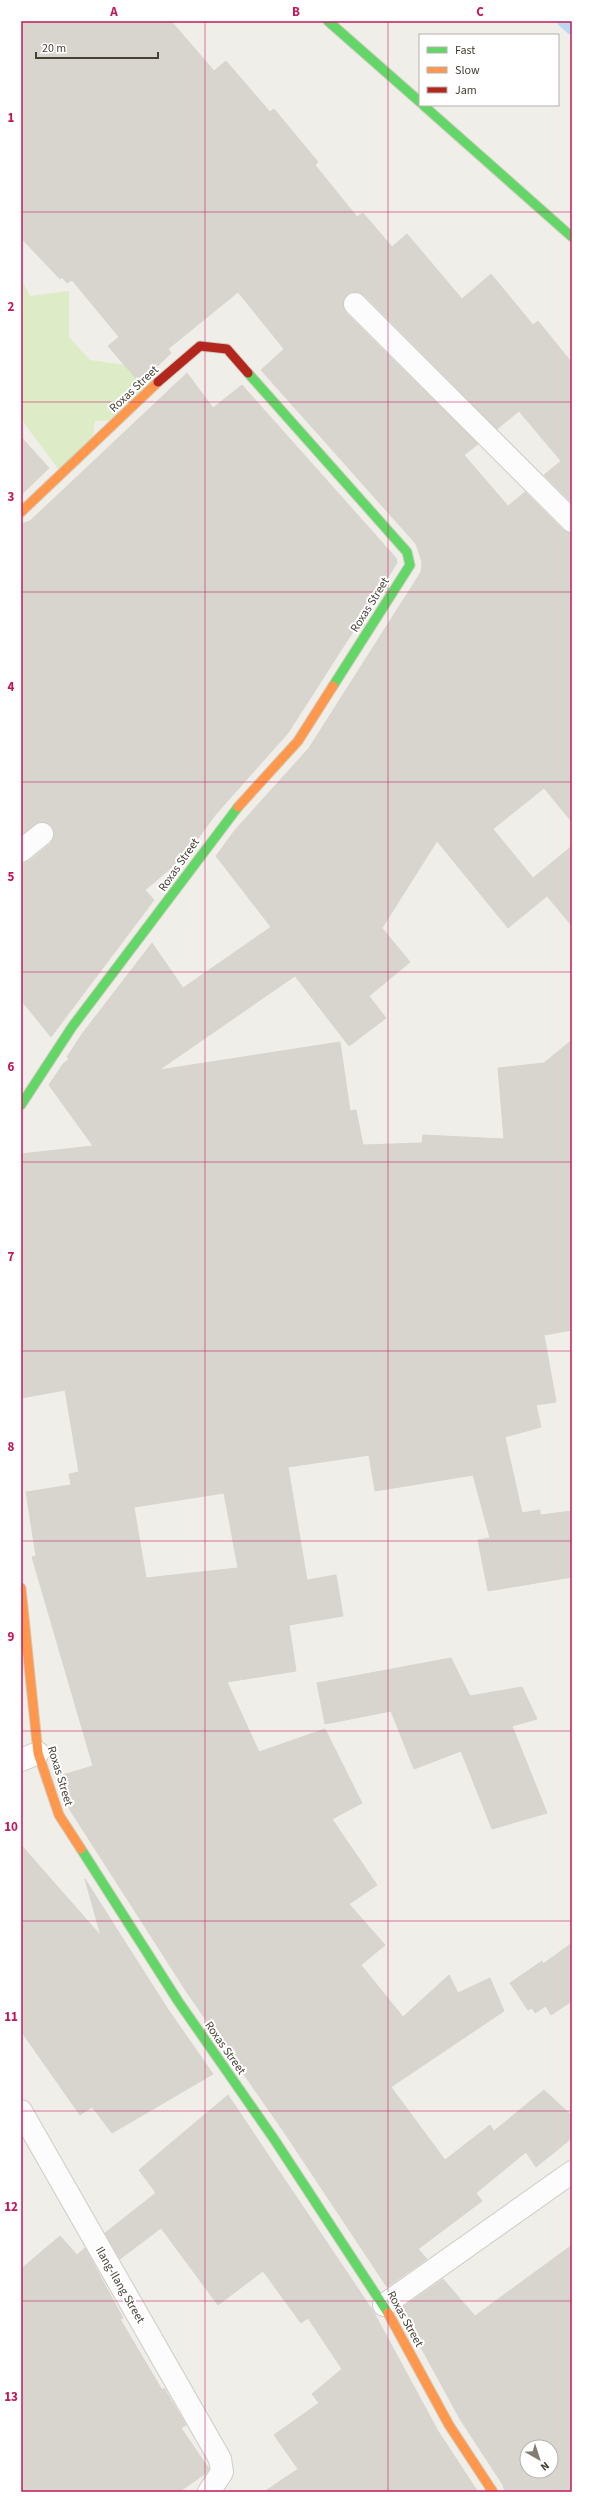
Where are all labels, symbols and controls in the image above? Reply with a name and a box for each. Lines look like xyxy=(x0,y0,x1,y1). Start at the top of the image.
text: A xyxy=(109,3,118,21)
text: B xyxy=(292,3,300,21)
text: C xyxy=(476,3,484,21)
scale bar xyxy=(36,34,158,60)
legend xyxy=(419,34,559,106)
text: 20 m xyxy=(42,40,66,57)
text: Fast xyxy=(455,42,475,59)
text: Slow xyxy=(455,62,480,79)
text: Jam xyxy=(455,82,477,99)
text: 1 xyxy=(8,109,15,127)
text: 2 xyxy=(8,298,15,316)
street label: Roxas Street xyxy=(106,362,162,416)
text: 3 xyxy=(8,488,15,506)
street label: Roxas Street xyxy=(346,574,394,636)
text: 4 xyxy=(8,678,15,696)
street label: Roxas Street xyxy=(154,835,204,895)
text: 5 xyxy=(8,868,15,886)
text: 6 xyxy=(8,1058,15,1076)
text: 7 xyxy=(8,1248,15,1266)
text: 8 xyxy=(8,1438,15,1456)
text: 9 xyxy=(8,1628,15,1646)
street label: Roxas Street xyxy=(43,1744,77,1808)
text: 10 xyxy=(4,1818,18,1836)
text: 11 xyxy=(4,2008,18,2026)
street label: Roxas Street xyxy=(200,2018,250,2078)
text: 12 xyxy=(4,2198,18,2216)
street label: Ilang-Ilang Street xyxy=(91,2244,149,2326)
street label: Roxas Street xyxy=(383,2288,427,2350)
text: 13 xyxy=(4,2388,18,2406)
north arrow xyxy=(519,2439,559,2479)
text: N xyxy=(537,2458,553,2475)

